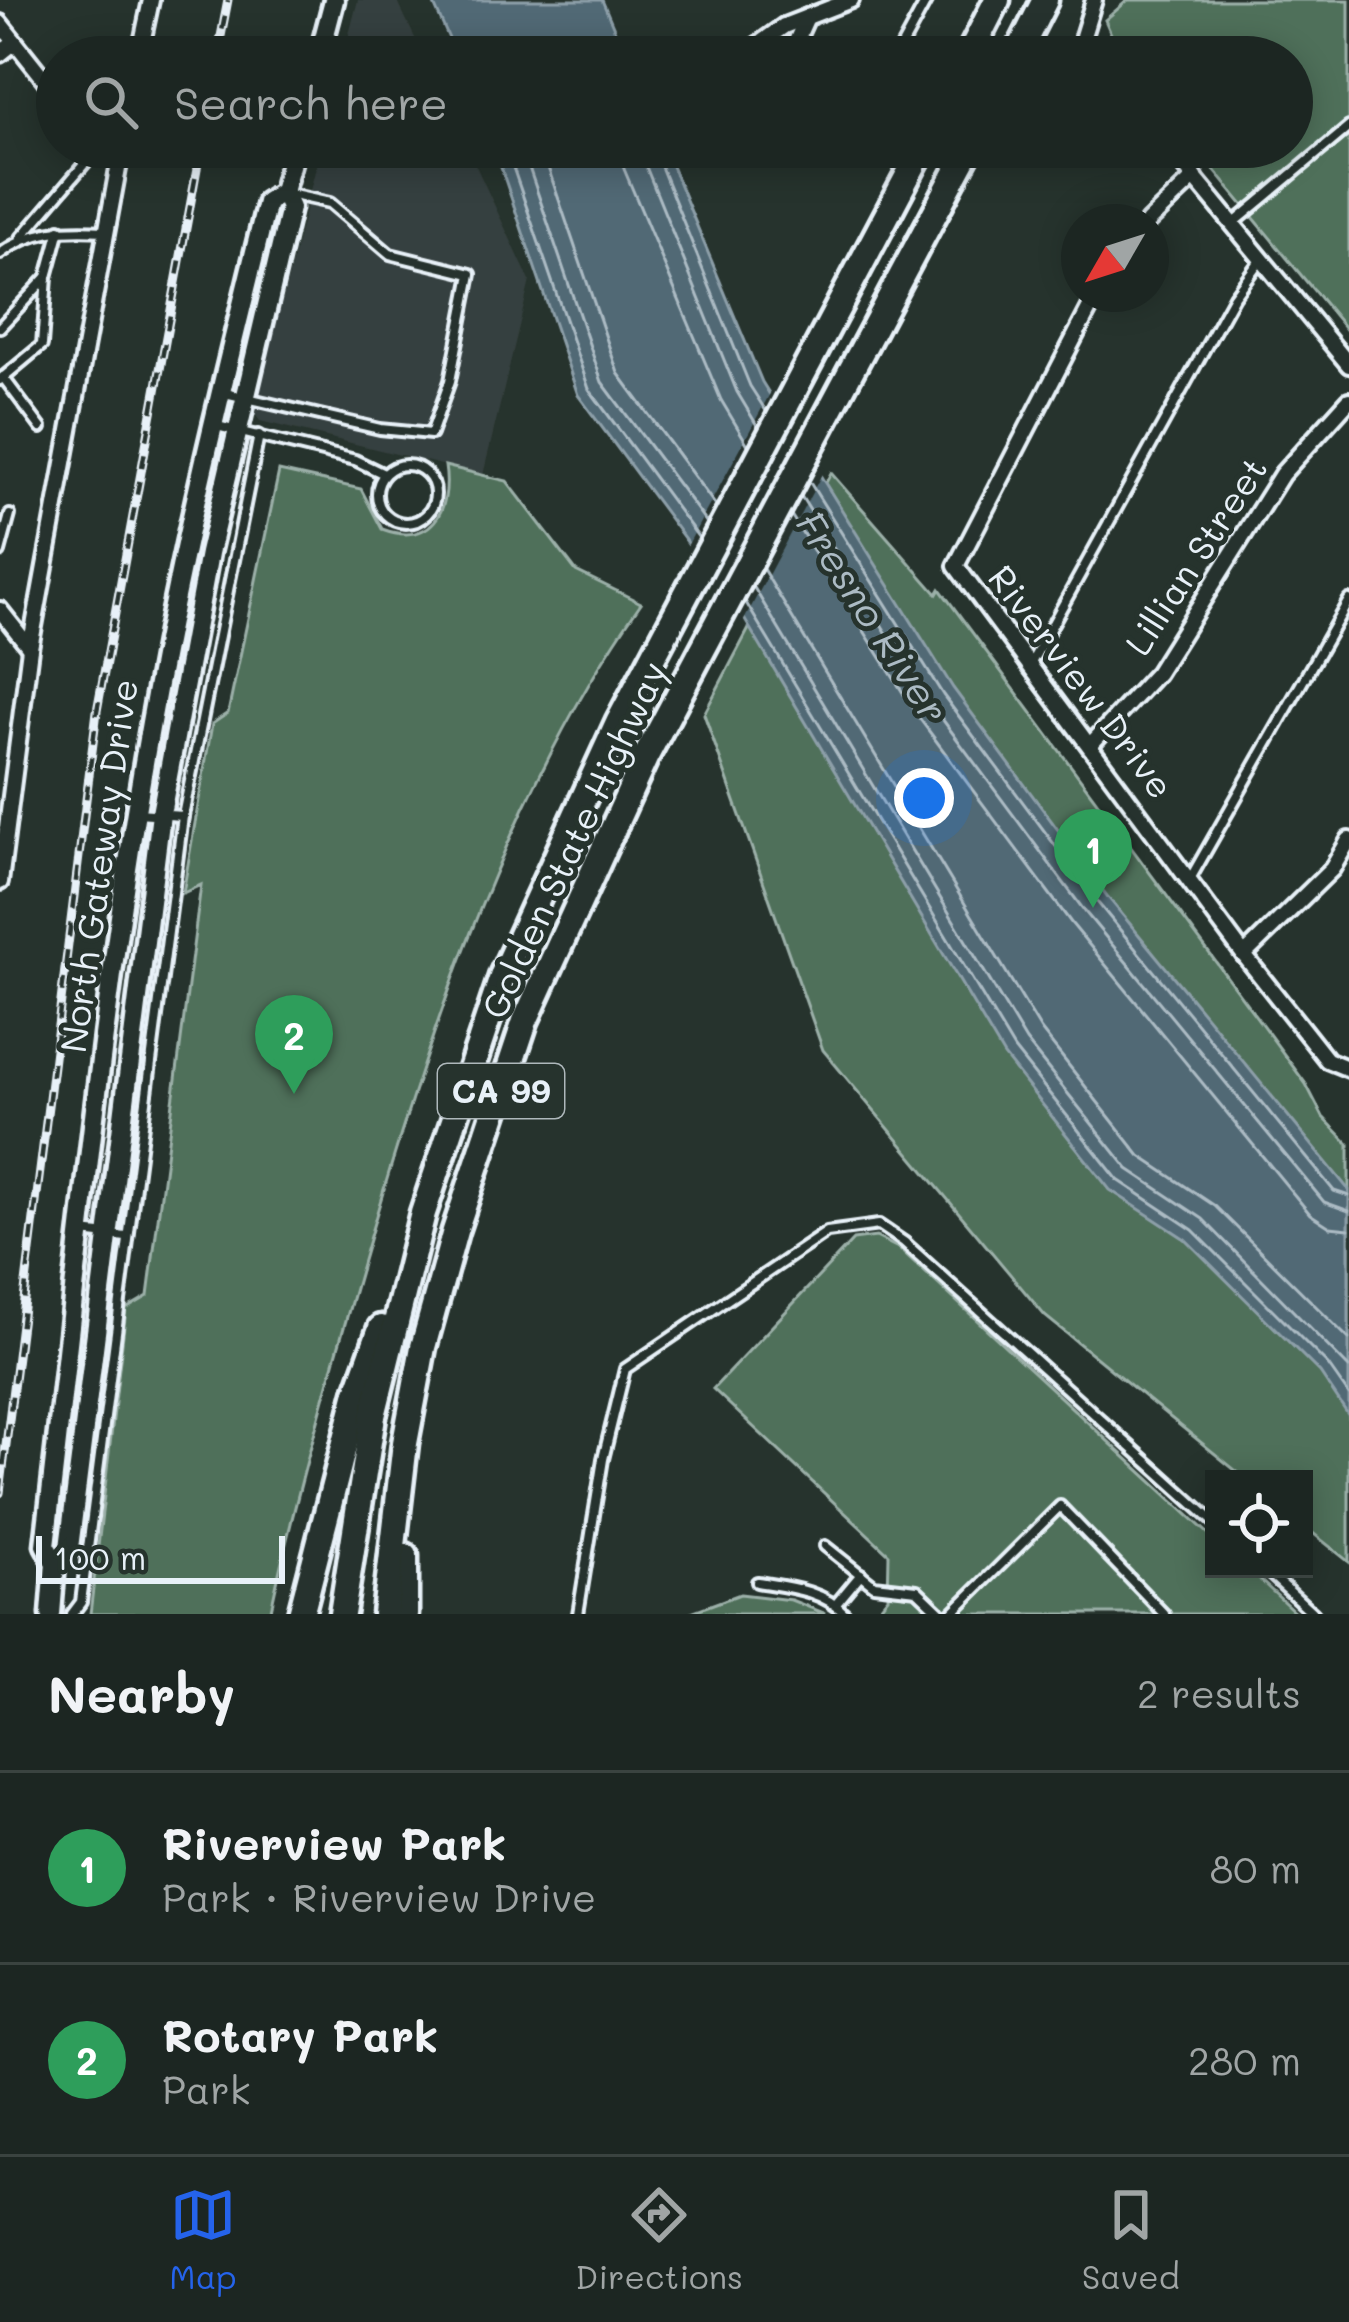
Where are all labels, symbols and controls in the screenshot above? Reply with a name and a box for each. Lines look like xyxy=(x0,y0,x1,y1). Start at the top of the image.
search box xyxy=(36,36,1313,168)
icon: search xyxy=(78,69,144,135)
text: Search here xyxy=(174,73,448,131)
north arrow xyxy=(1061,204,1169,312)
street label: Lillian Street xyxy=(1113,447,1276,663)
water label: Fresno River xyxy=(786,500,961,732)
street label: Riverview Drive xyxy=(979,555,1185,807)
street label: Golden State Highway xyxy=(469,653,677,1026)
street label: North Gateway Drive xyxy=(48,676,148,1056)
your location xyxy=(894,768,954,828)
pin: 1 xyxy=(1054,809,1132,908)
pin: 2 xyxy=(255,995,333,1094)
road number: CA 99 xyxy=(438,1064,564,1118)
map controls xyxy=(1205,1470,1313,1578)
button: locate xyxy=(1205,1470,1313,1578)
scale bar xyxy=(36,1530,285,1583)
text: 100 m xyxy=(54,1535,146,1578)
text: Nearby xyxy=(48,1659,235,1726)
text: 2 results xyxy=(1137,1667,1301,1718)
text: Riverview Park xyxy=(162,1813,506,1871)
text: 1 xyxy=(78,1842,96,1893)
text: 80 m xyxy=(1210,1842,1301,1893)
text: Park · Riverview Drive xyxy=(162,1871,596,1922)
text: Rotary Park xyxy=(162,2005,438,2063)
text: 2 xyxy=(76,2034,98,2085)
text: 280 m xyxy=(1188,2034,1301,2085)
text: Park xyxy=(162,2063,250,2114)
tab: Map xyxy=(169,2182,237,2297)
tab: Directions xyxy=(575,2182,743,2297)
tab: Saved xyxy=(1082,2182,1180,2297)

